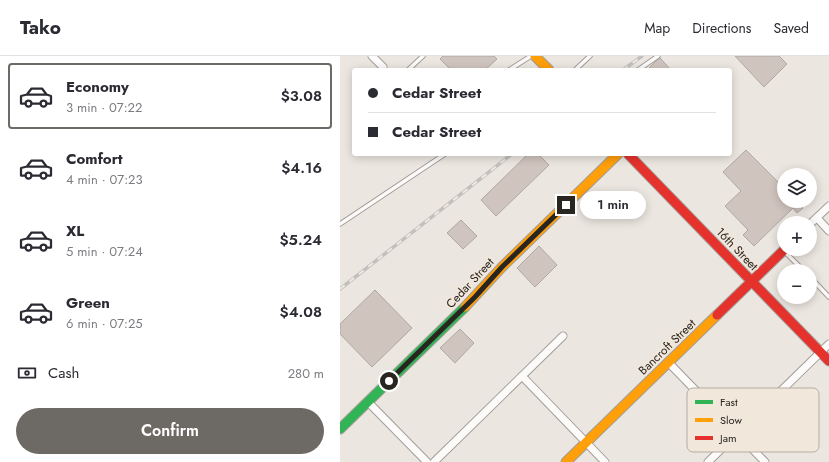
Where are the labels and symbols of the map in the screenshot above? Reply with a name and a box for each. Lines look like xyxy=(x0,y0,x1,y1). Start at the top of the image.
callout: 1 min xyxy=(580,191,646,219)
route end xyxy=(557,196,575,214)
street label: 16th Street xyxy=(712,223,762,275)
street label: Cedar Street xyxy=(442,254,498,312)
street label: Bancroft Street xyxy=(634,315,700,379)
route start xyxy=(380,372,398,390)
legend xyxy=(687,388,819,452)
text: Fast xyxy=(720,394,738,410)
text: Slow xyxy=(720,412,742,428)
text: Jam xyxy=(718,430,737,446)

